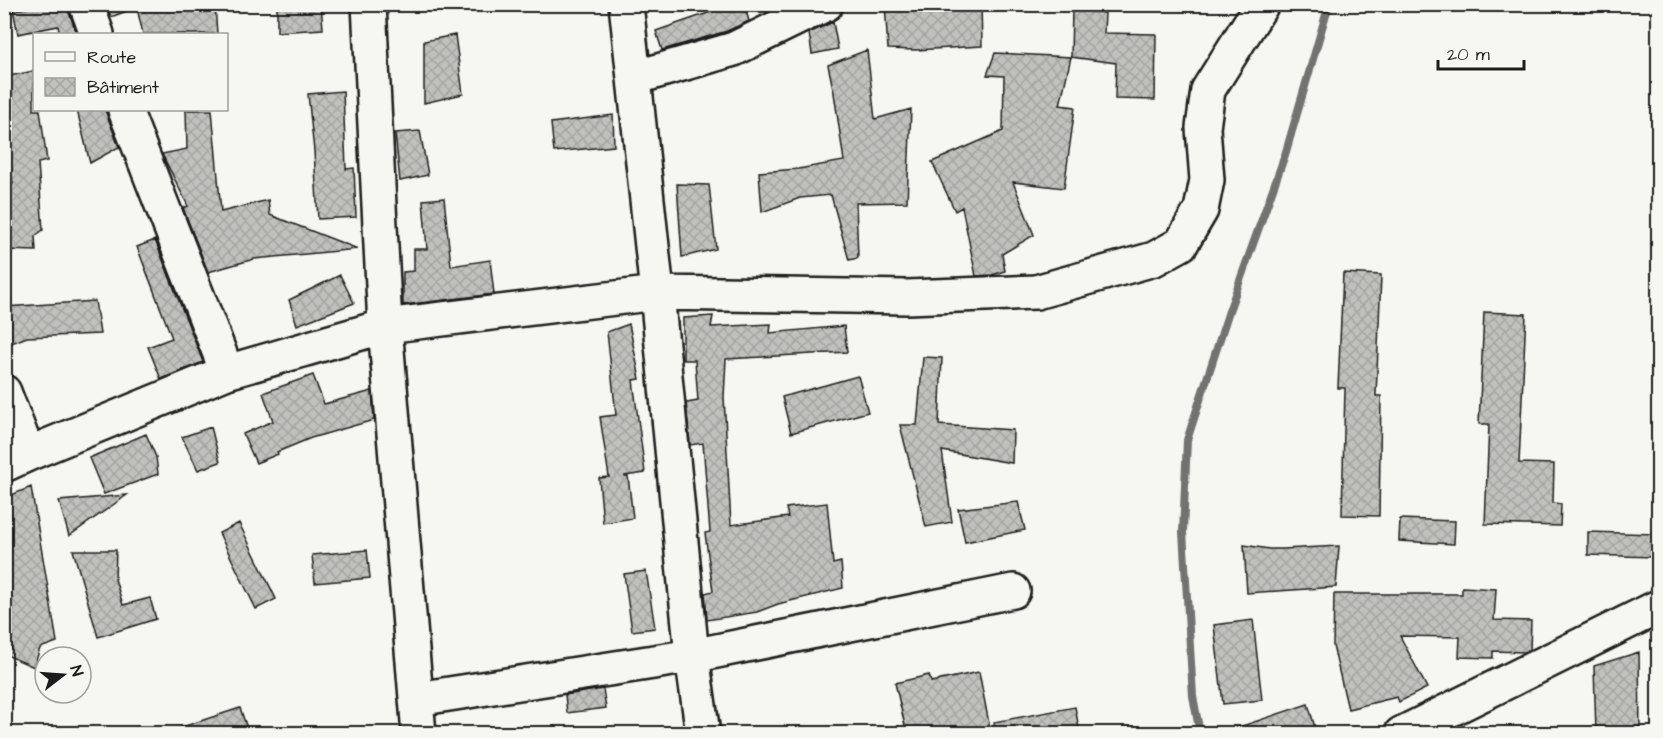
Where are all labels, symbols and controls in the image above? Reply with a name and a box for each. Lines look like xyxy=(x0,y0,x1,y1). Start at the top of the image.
legend xyxy=(33,33,228,111)
scale bar xyxy=(1438,33,1524,71)
text: 20 m xyxy=(1447,42,1490,67)
text: Route xyxy=(87,45,136,70)
text: Bâtiment xyxy=(87,75,160,100)
north arrow xyxy=(33,645,93,705)
text: N xyxy=(64,663,88,679)

